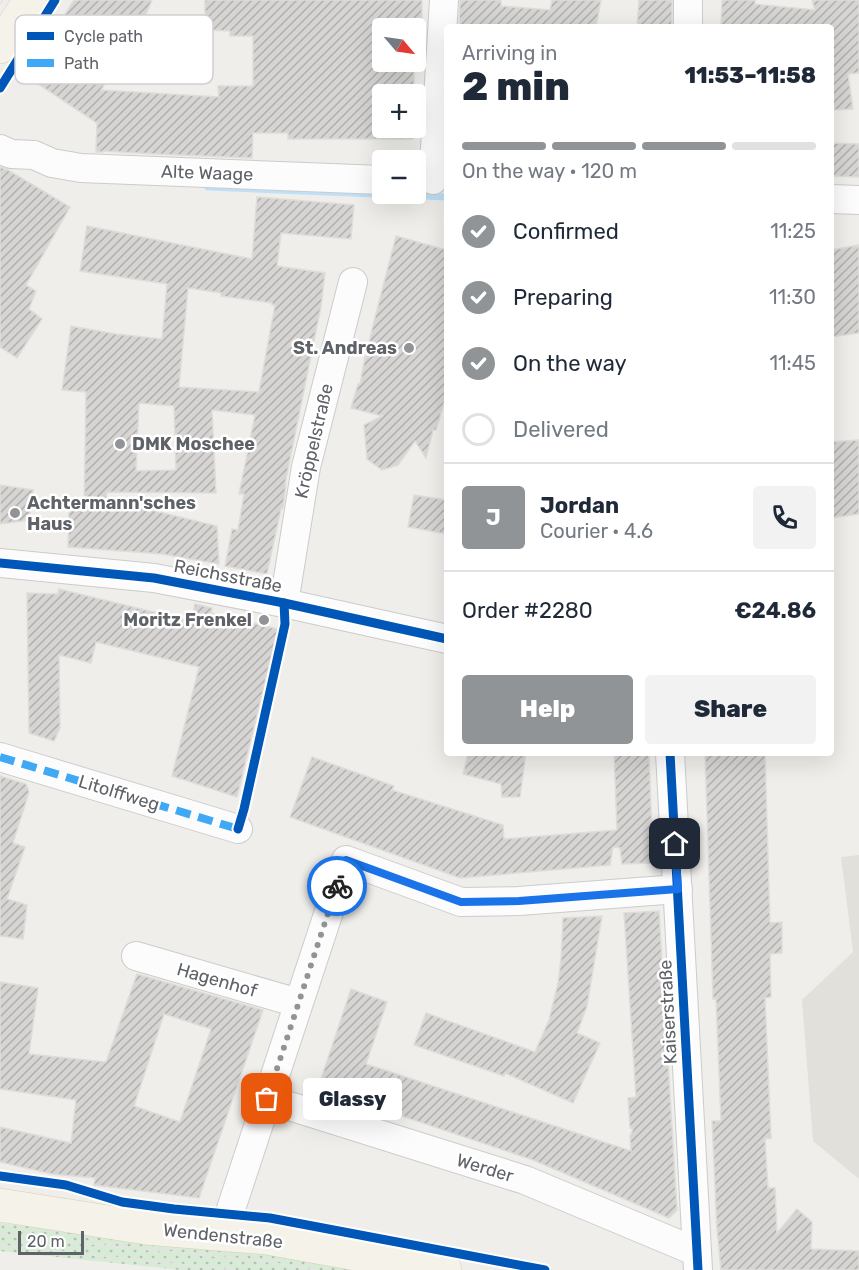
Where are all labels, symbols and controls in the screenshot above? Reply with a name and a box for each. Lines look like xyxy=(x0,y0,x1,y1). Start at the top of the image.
legend xyxy=(15,15,213,84)
north arrow xyxy=(372,18,426,72)
map controls xyxy=(372,18,426,204)
text: Cycle path xyxy=(64,27,143,46)
text: Arriving in xyxy=(462,41,557,65)
text: Path xyxy=(64,54,99,73)
text: 11:53–11:58 xyxy=(684,62,816,89)
text: 2 min xyxy=(462,64,570,110)
button: + xyxy=(372,84,426,138)
button: − xyxy=(372,150,426,204)
text: On the way · 120 m xyxy=(462,159,637,183)
street label: Alte Waage xyxy=(160,160,254,186)
icon: check xyxy=(462,215,495,248)
text: Confirmed xyxy=(513,218,619,245)
text: 11:25 xyxy=(770,219,816,243)
icon: check xyxy=(462,281,495,314)
text: Preparing xyxy=(513,284,613,311)
text: 11:30 xyxy=(769,285,816,309)
place label: St. Andreas xyxy=(293,337,397,359)
marker: St. Andreas xyxy=(402,341,416,355)
icon: check xyxy=(462,347,495,380)
text: On the way xyxy=(513,350,627,377)
text: 11:45 xyxy=(769,351,816,375)
street label: Kröppelstraße xyxy=(290,381,338,501)
text: Delivered xyxy=(513,416,609,443)
place label: DMK Moschee xyxy=(132,433,255,455)
marker: DMK Moschee xyxy=(113,437,127,451)
button: phone xyxy=(753,486,816,549)
place label: Achtermann'sches Haus xyxy=(27,492,196,535)
text: Jordan xyxy=(540,492,619,519)
text: J xyxy=(486,504,501,531)
marker: Achtermann'sches Haus xyxy=(8,506,22,520)
text: Courier · 4.6 xyxy=(540,519,653,543)
street label: Reichsstraße xyxy=(172,555,284,597)
text: Order #2280 xyxy=(462,597,593,624)
text: €24.86 xyxy=(734,597,816,624)
place label: Moritz Frenkel xyxy=(123,609,252,631)
marker: Moritz Frenkel xyxy=(257,613,271,627)
button: Help xyxy=(462,675,633,744)
button: Share xyxy=(645,675,816,744)
street label: Litolffweg xyxy=(76,770,162,816)
pin xyxy=(649,818,700,869)
icon: home xyxy=(658,827,691,860)
courier xyxy=(307,856,367,916)
icon: bike xyxy=(321,870,354,903)
street label: Hagenhof xyxy=(174,958,260,1002)
street label: Kaiserstraße xyxy=(654,959,682,1065)
pin xyxy=(241,1073,292,1124)
callout: Glassy xyxy=(303,1078,402,1120)
icon: bag xyxy=(250,1082,283,1115)
text: Glassy xyxy=(319,1087,386,1111)
street label: Werder xyxy=(454,1149,516,1187)
street label: Wendenstraße xyxy=(162,1219,284,1253)
scale bar xyxy=(18,1228,84,1256)
text: 20 m xyxy=(27,1232,65,1251)

